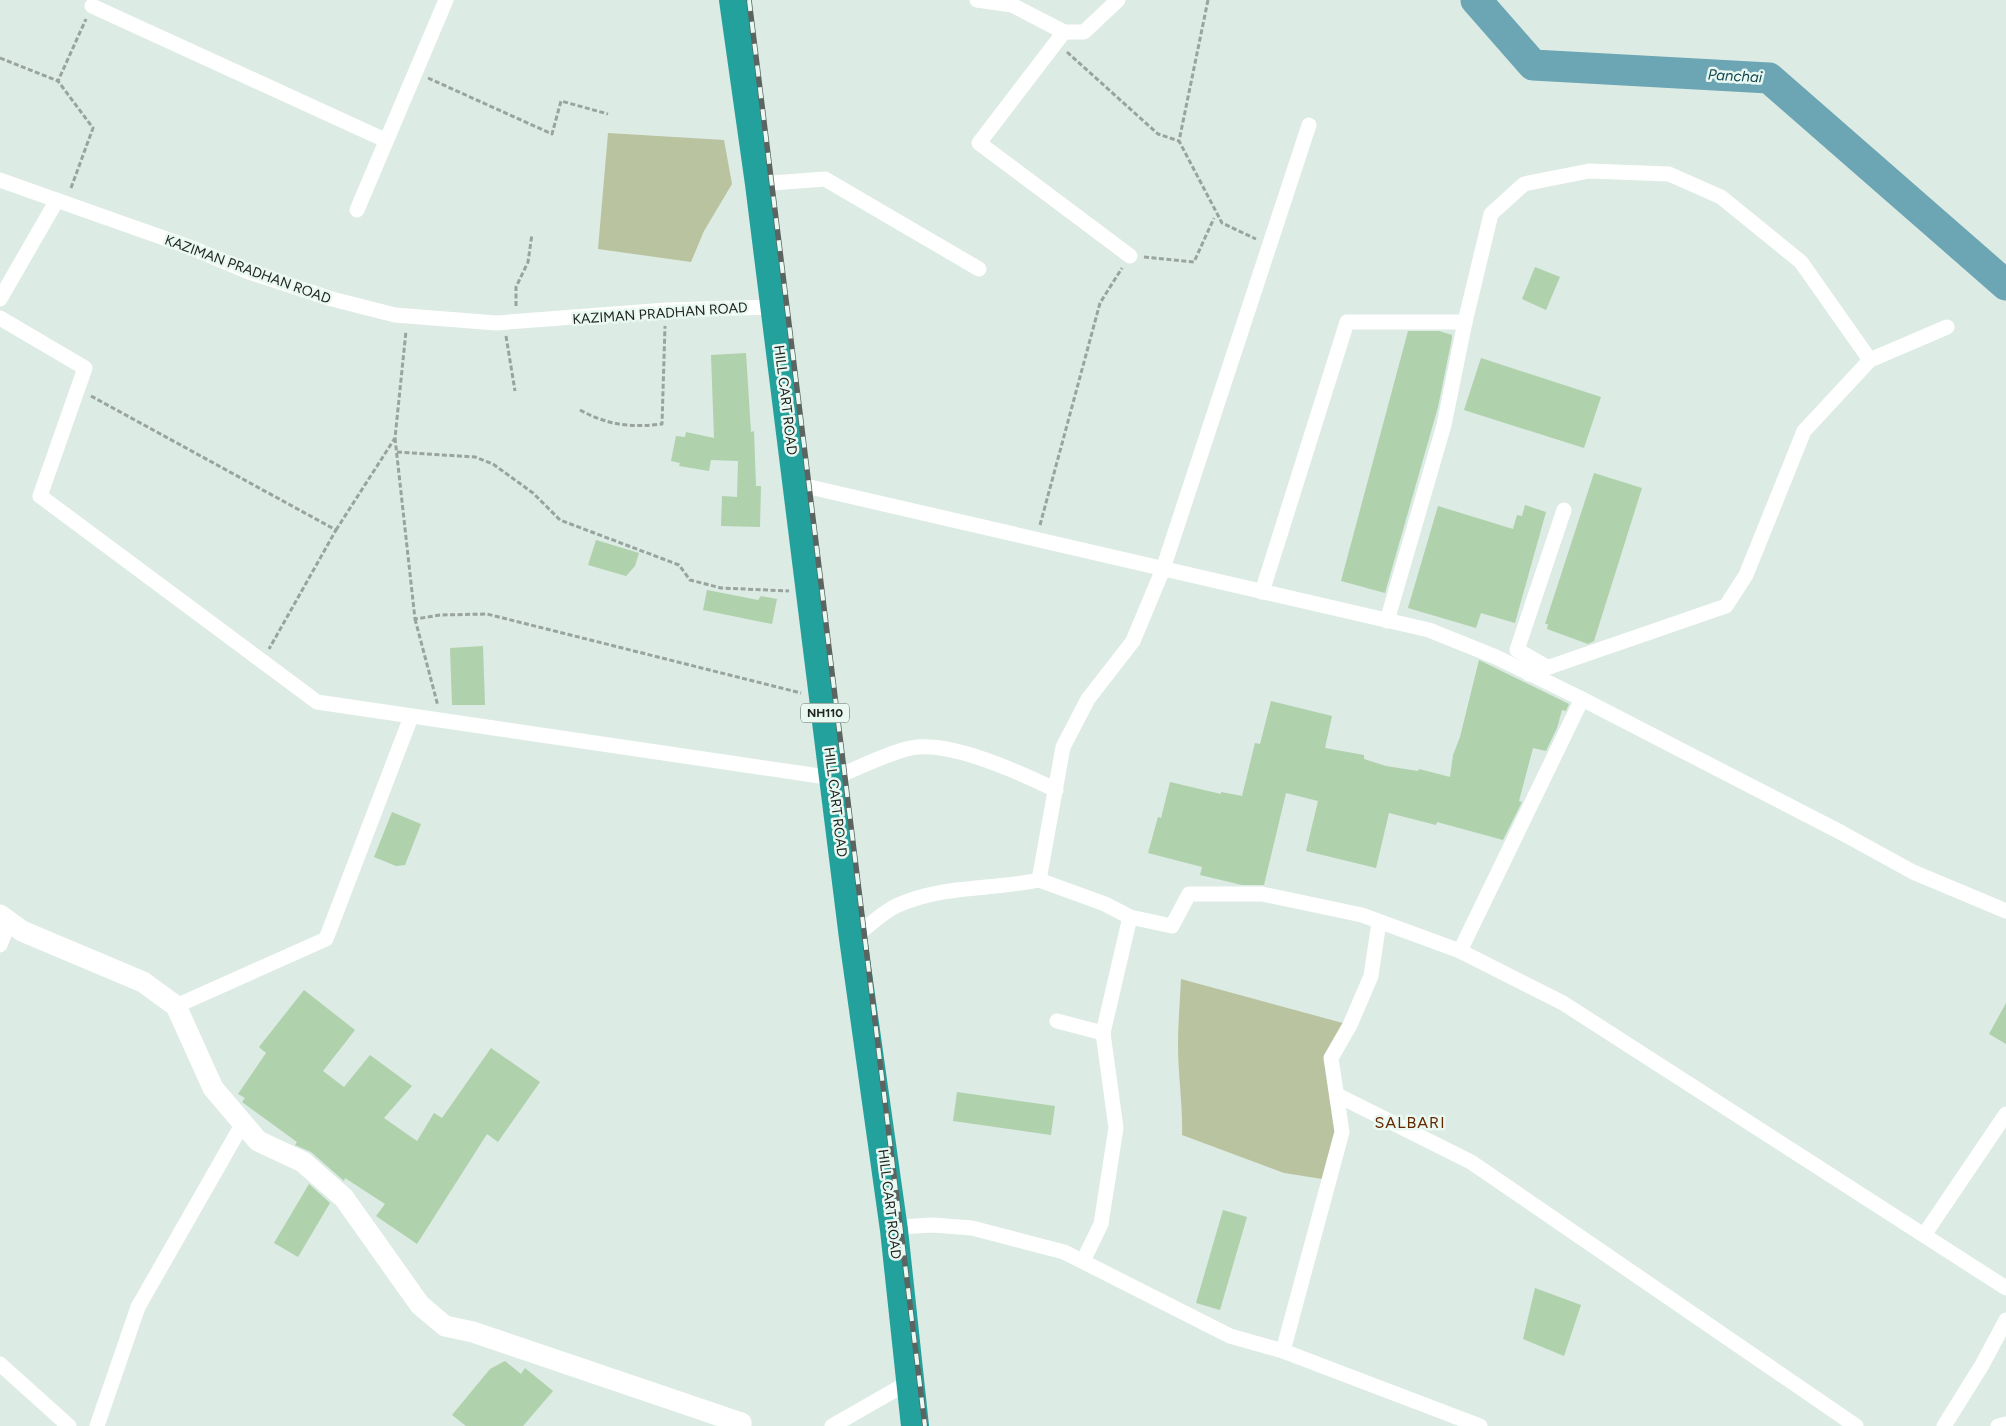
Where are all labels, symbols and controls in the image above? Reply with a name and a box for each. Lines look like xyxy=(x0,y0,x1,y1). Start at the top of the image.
water label: Panchai xyxy=(1707,66,1763,86)
street label: KAZIMAN PRADHAN ROAD xyxy=(162,231,333,307)
street label: KAZIMAN PRADHAN ROAD xyxy=(572,299,748,328)
street label: HILL CART ROAD xyxy=(770,344,801,456)
road number: NH110 xyxy=(801,704,849,722)
street label: HILL CART ROAD xyxy=(820,746,851,858)
district label: SALBARI xyxy=(1375,1113,1445,1132)
street label: HILL CART ROAD xyxy=(874,1148,905,1260)

